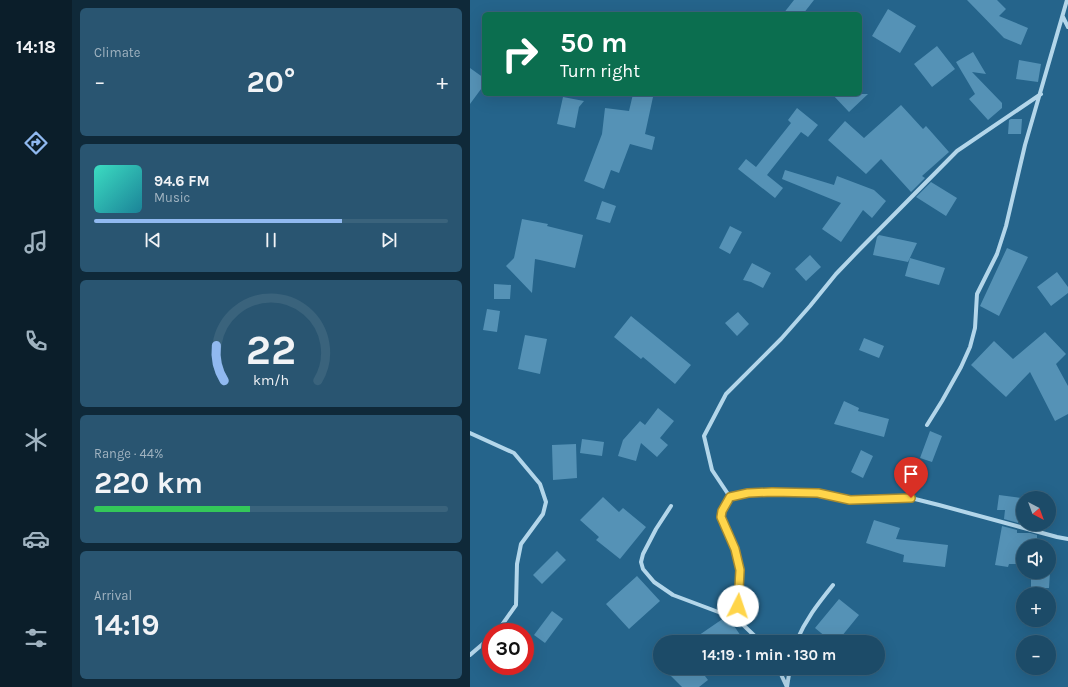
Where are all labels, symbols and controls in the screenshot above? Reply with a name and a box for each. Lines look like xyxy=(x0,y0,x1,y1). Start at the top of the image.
text: 50 m xyxy=(560,26,628,59)
icon: right xyxy=(494,28,546,80)
text: 14:18 xyxy=(16,36,56,58)
text: Climate xyxy=(94,45,140,60)
text: Turn right xyxy=(560,60,640,82)
text: 20° xyxy=(247,64,295,100)
text: − xyxy=(94,69,106,95)
text: + xyxy=(436,69,448,95)
icon: directions xyxy=(22,129,50,157)
text: 94.6 FM xyxy=(154,172,210,190)
text: Music xyxy=(154,190,190,205)
icon: music xyxy=(22,228,50,256)
icon: previous xyxy=(142,229,164,251)
icon: pause xyxy=(260,229,282,251)
icon: next xyxy=(378,229,400,251)
text: 22 xyxy=(246,326,296,374)
icon: phone xyxy=(22,327,50,355)
text: km/h xyxy=(253,372,289,389)
icon: climate xyxy=(22,426,50,454)
text: Range · 44% xyxy=(94,446,163,461)
pin xyxy=(894,457,928,498)
icon: arrive xyxy=(900,463,922,485)
text: 220 km xyxy=(94,465,203,501)
north arrow xyxy=(1016,491,1056,531)
map controls xyxy=(1016,491,1056,675)
icon: car xyxy=(22,525,50,553)
button: sound xyxy=(1016,539,1056,579)
position arrow xyxy=(717,585,759,627)
button: + xyxy=(1016,587,1056,627)
text: Arrival xyxy=(94,588,132,603)
text: 14:19 xyxy=(94,607,160,643)
speed limit sign: 30 xyxy=(482,623,534,675)
icon: filters xyxy=(22,624,50,652)
button: − xyxy=(1016,635,1056,675)
text: 14:19 · 1 min · 130 m xyxy=(702,646,836,664)

